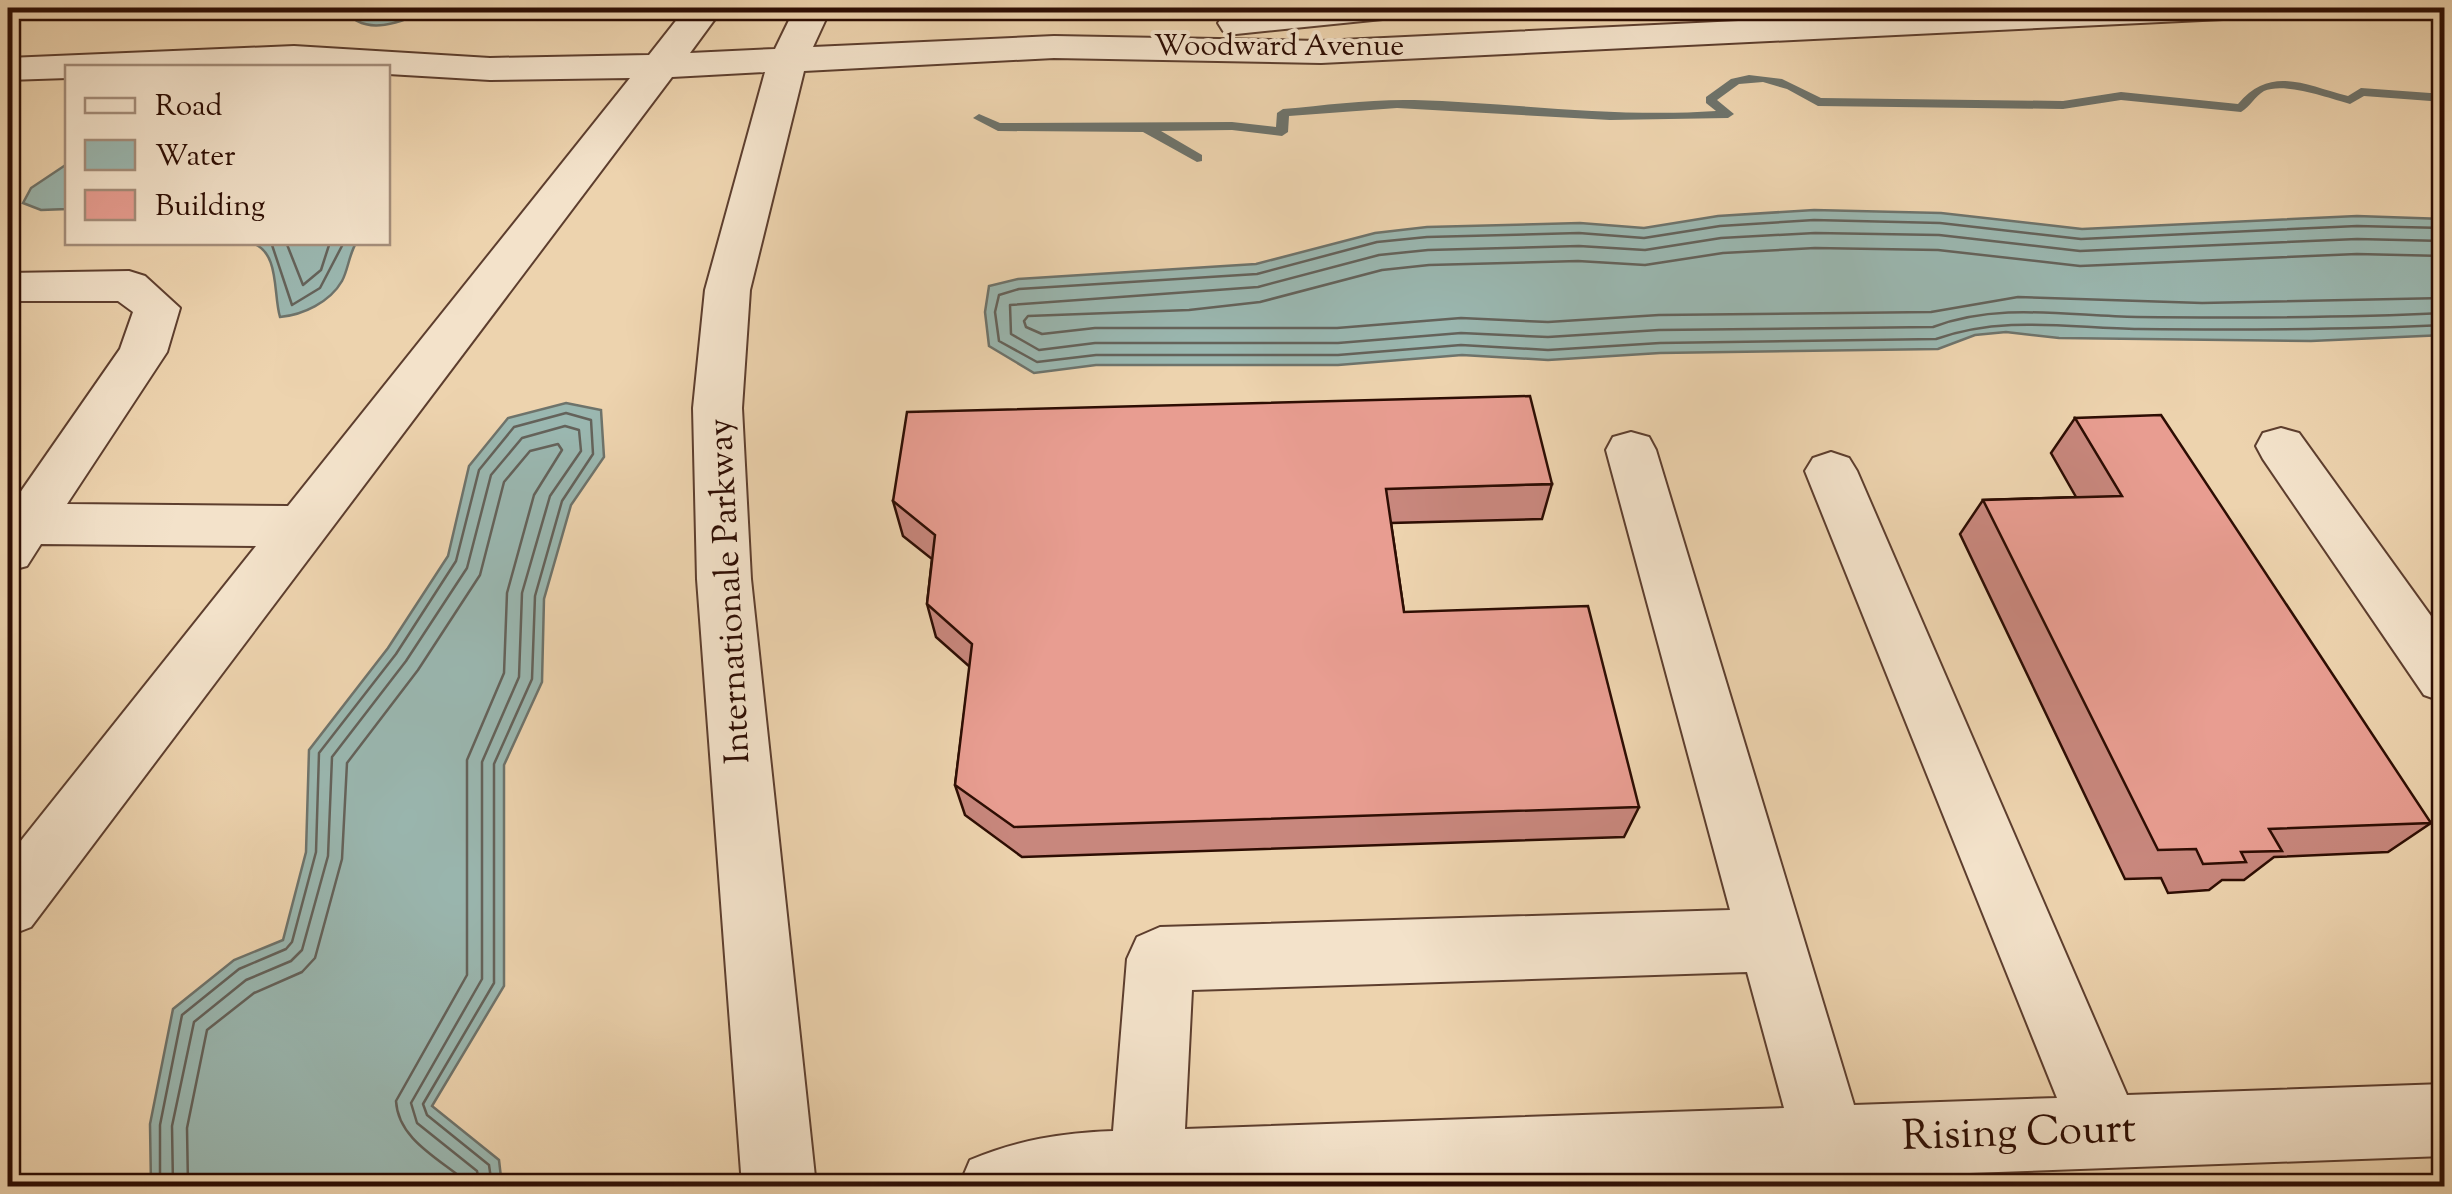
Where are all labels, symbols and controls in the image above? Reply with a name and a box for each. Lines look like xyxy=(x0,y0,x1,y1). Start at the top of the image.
street label: Woodward Avenue xyxy=(1154,26,1404,69)
legend xyxy=(65,65,390,245)
text: Road xyxy=(155,86,222,129)
text: Water xyxy=(155,136,236,179)
text: Building xyxy=(155,186,265,229)
street label: Internationale Parkway xyxy=(696,417,766,765)
street label: Rising Court xyxy=(1901,1101,2137,1169)

